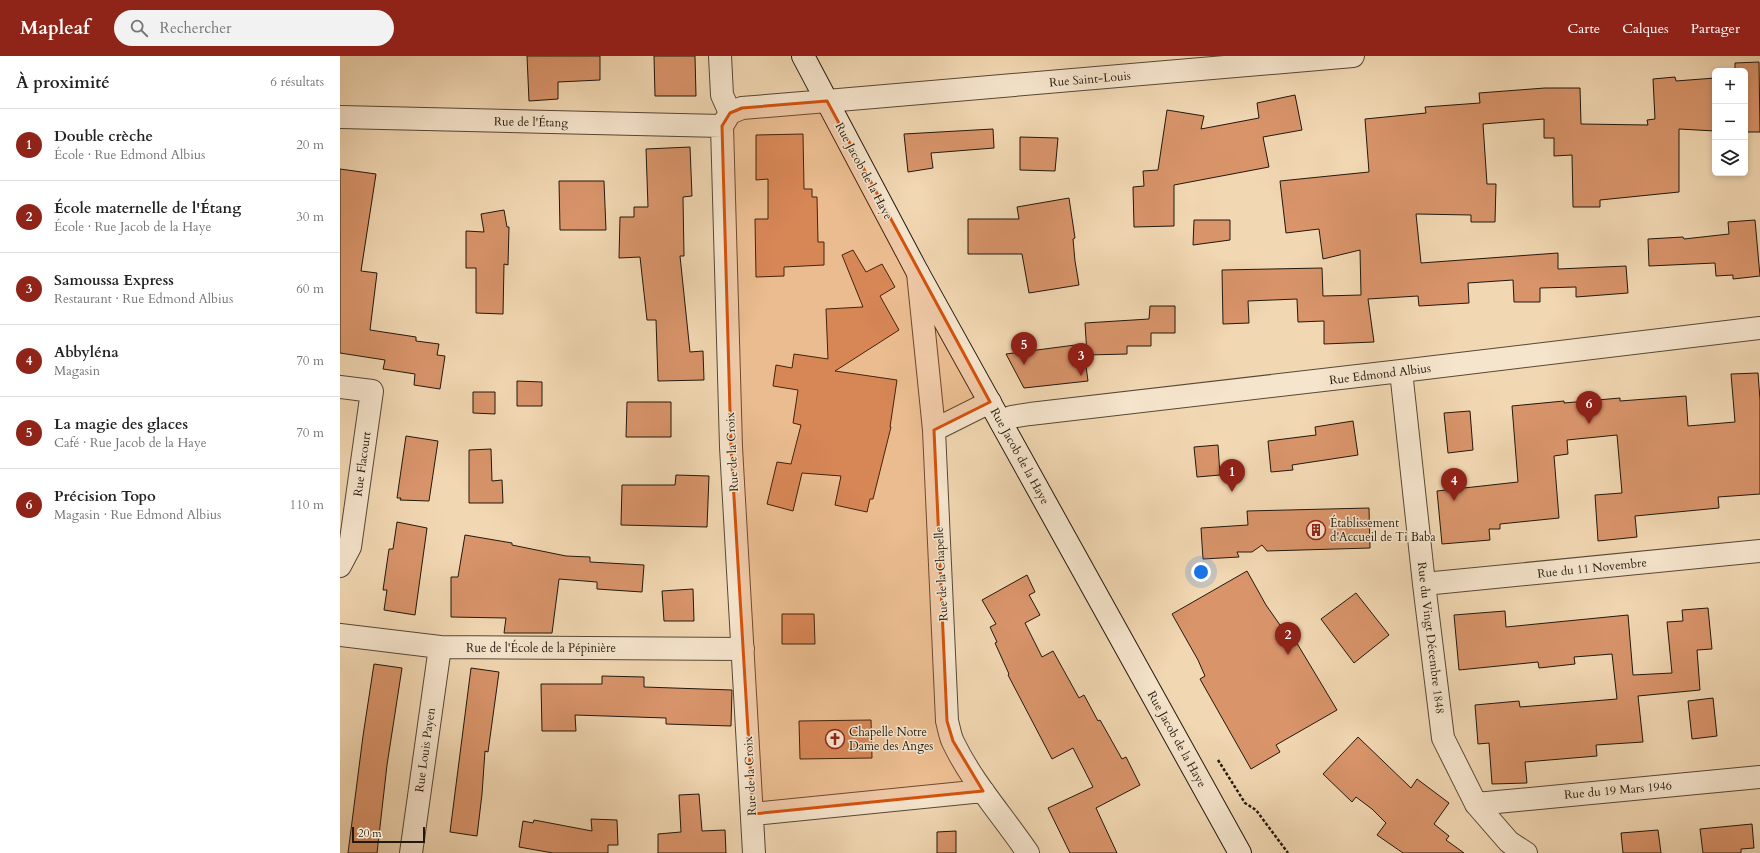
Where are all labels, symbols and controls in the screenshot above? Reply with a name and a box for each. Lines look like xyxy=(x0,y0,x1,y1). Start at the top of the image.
search box xyxy=(114,10,394,46)
text: Mapleaf xyxy=(20,15,90,41)
icon: search xyxy=(128,17,150,39)
text: Rechercher xyxy=(160,18,232,38)
text: Carte xyxy=(1568,19,1600,38)
text: Calques xyxy=(1622,19,1669,38)
text: Partager xyxy=(1691,19,1740,38)
street label: Rue Saint-Louis xyxy=(1049,67,1131,91)
map controls xyxy=(1712,68,1748,176)
button: + xyxy=(1712,68,1748,104)
text: À proximité xyxy=(16,71,110,94)
text: 6 résultats xyxy=(270,73,324,91)
button: − xyxy=(1712,104,1748,140)
street label: Rue de l'Étang xyxy=(494,112,569,131)
street label: Rue Jacob de la Haye xyxy=(832,120,896,222)
text: Double crèche xyxy=(54,126,153,146)
text: 1 xyxy=(26,136,32,154)
text: 20 m xyxy=(296,136,324,154)
button: layers xyxy=(1712,140,1748,176)
text: École · Rue Edmond Albius xyxy=(54,146,205,164)
text: École maternelle de l'Étang xyxy=(54,198,241,218)
text: 2 xyxy=(26,208,32,226)
text: 30 m xyxy=(296,208,324,226)
text: École · Rue Jacob de la Haye xyxy=(54,218,211,236)
text: Samoussa Express xyxy=(54,270,174,290)
text: 3 xyxy=(26,280,32,298)
text: 60 m xyxy=(296,280,324,298)
text: Restaurant · Rue Edmond Albius xyxy=(54,290,233,308)
pin: 5 xyxy=(1011,332,1037,365)
text: Abbyléna xyxy=(54,342,119,362)
pin: 3 xyxy=(1068,343,1094,376)
text: 4 xyxy=(26,352,32,370)
text: 70 m xyxy=(296,352,324,370)
street label: Rue Edmond Albius xyxy=(1328,360,1432,388)
text: Magasin xyxy=(54,362,100,380)
pin: 6 xyxy=(1576,391,1602,424)
street label: Rue Jacob de la Haye xyxy=(987,405,1053,507)
street label: Rue de la Croix xyxy=(722,412,742,492)
text: La magie des glaces xyxy=(54,414,188,434)
text: 5 xyxy=(26,424,32,442)
text: 70 m xyxy=(296,424,324,442)
street label: Rue Flacourt xyxy=(350,430,374,497)
text: Café · Rue Jacob de la Haye xyxy=(54,434,207,452)
pin: 1 xyxy=(1219,459,1245,492)
pin: 4 xyxy=(1441,468,1467,501)
text: Précision Topo xyxy=(54,486,156,506)
text: 6 xyxy=(26,496,32,514)
text: 110 m xyxy=(290,496,324,514)
text: Magasin · Rue Edmond Albius xyxy=(54,506,221,524)
place label: Établissement d'Accueil de Ti Baba xyxy=(1330,514,1437,545)
building icon: Établissement d'Accueil de Ti Baba xyxy=(1305,519,1327,541)
street label: Rue de la Chapelle xyxy=(931,526,951,622)
street label: Rue du 11 Novembre xyxy=(1536,554,1648,582)
street label: Rue du Vingt Décembre 1848 xyxy=(1414,561,1448,715)
your location xyxy=(1191,562,1211,582)
pin: 2 xyxy=(1275,622,1301,655)
street label: Rue de l'École de la Pépinière xyxy=(466,639,616,656)
street label: Rue Jacob de la Haye xyxy=(1144,688,1210,790)
street label: Rue Louis Payen xyxy=(411,706,439,793)
place label: Chapelle Notre Dame des Anges xyxy=(849,724,933,754)
church icon: Chapelle Notre Dame des Anges xyxy=(824,728,846,750)
street label: Rue de la Croix xyxy=(740,736,760,816)
street label: Rue du 19 Mars 1946 xyxy=(1564,777,1672,803)
scale bar xyxy=(352,825,425,844)
text: 20 m xyxy=(358,826,382,841)

